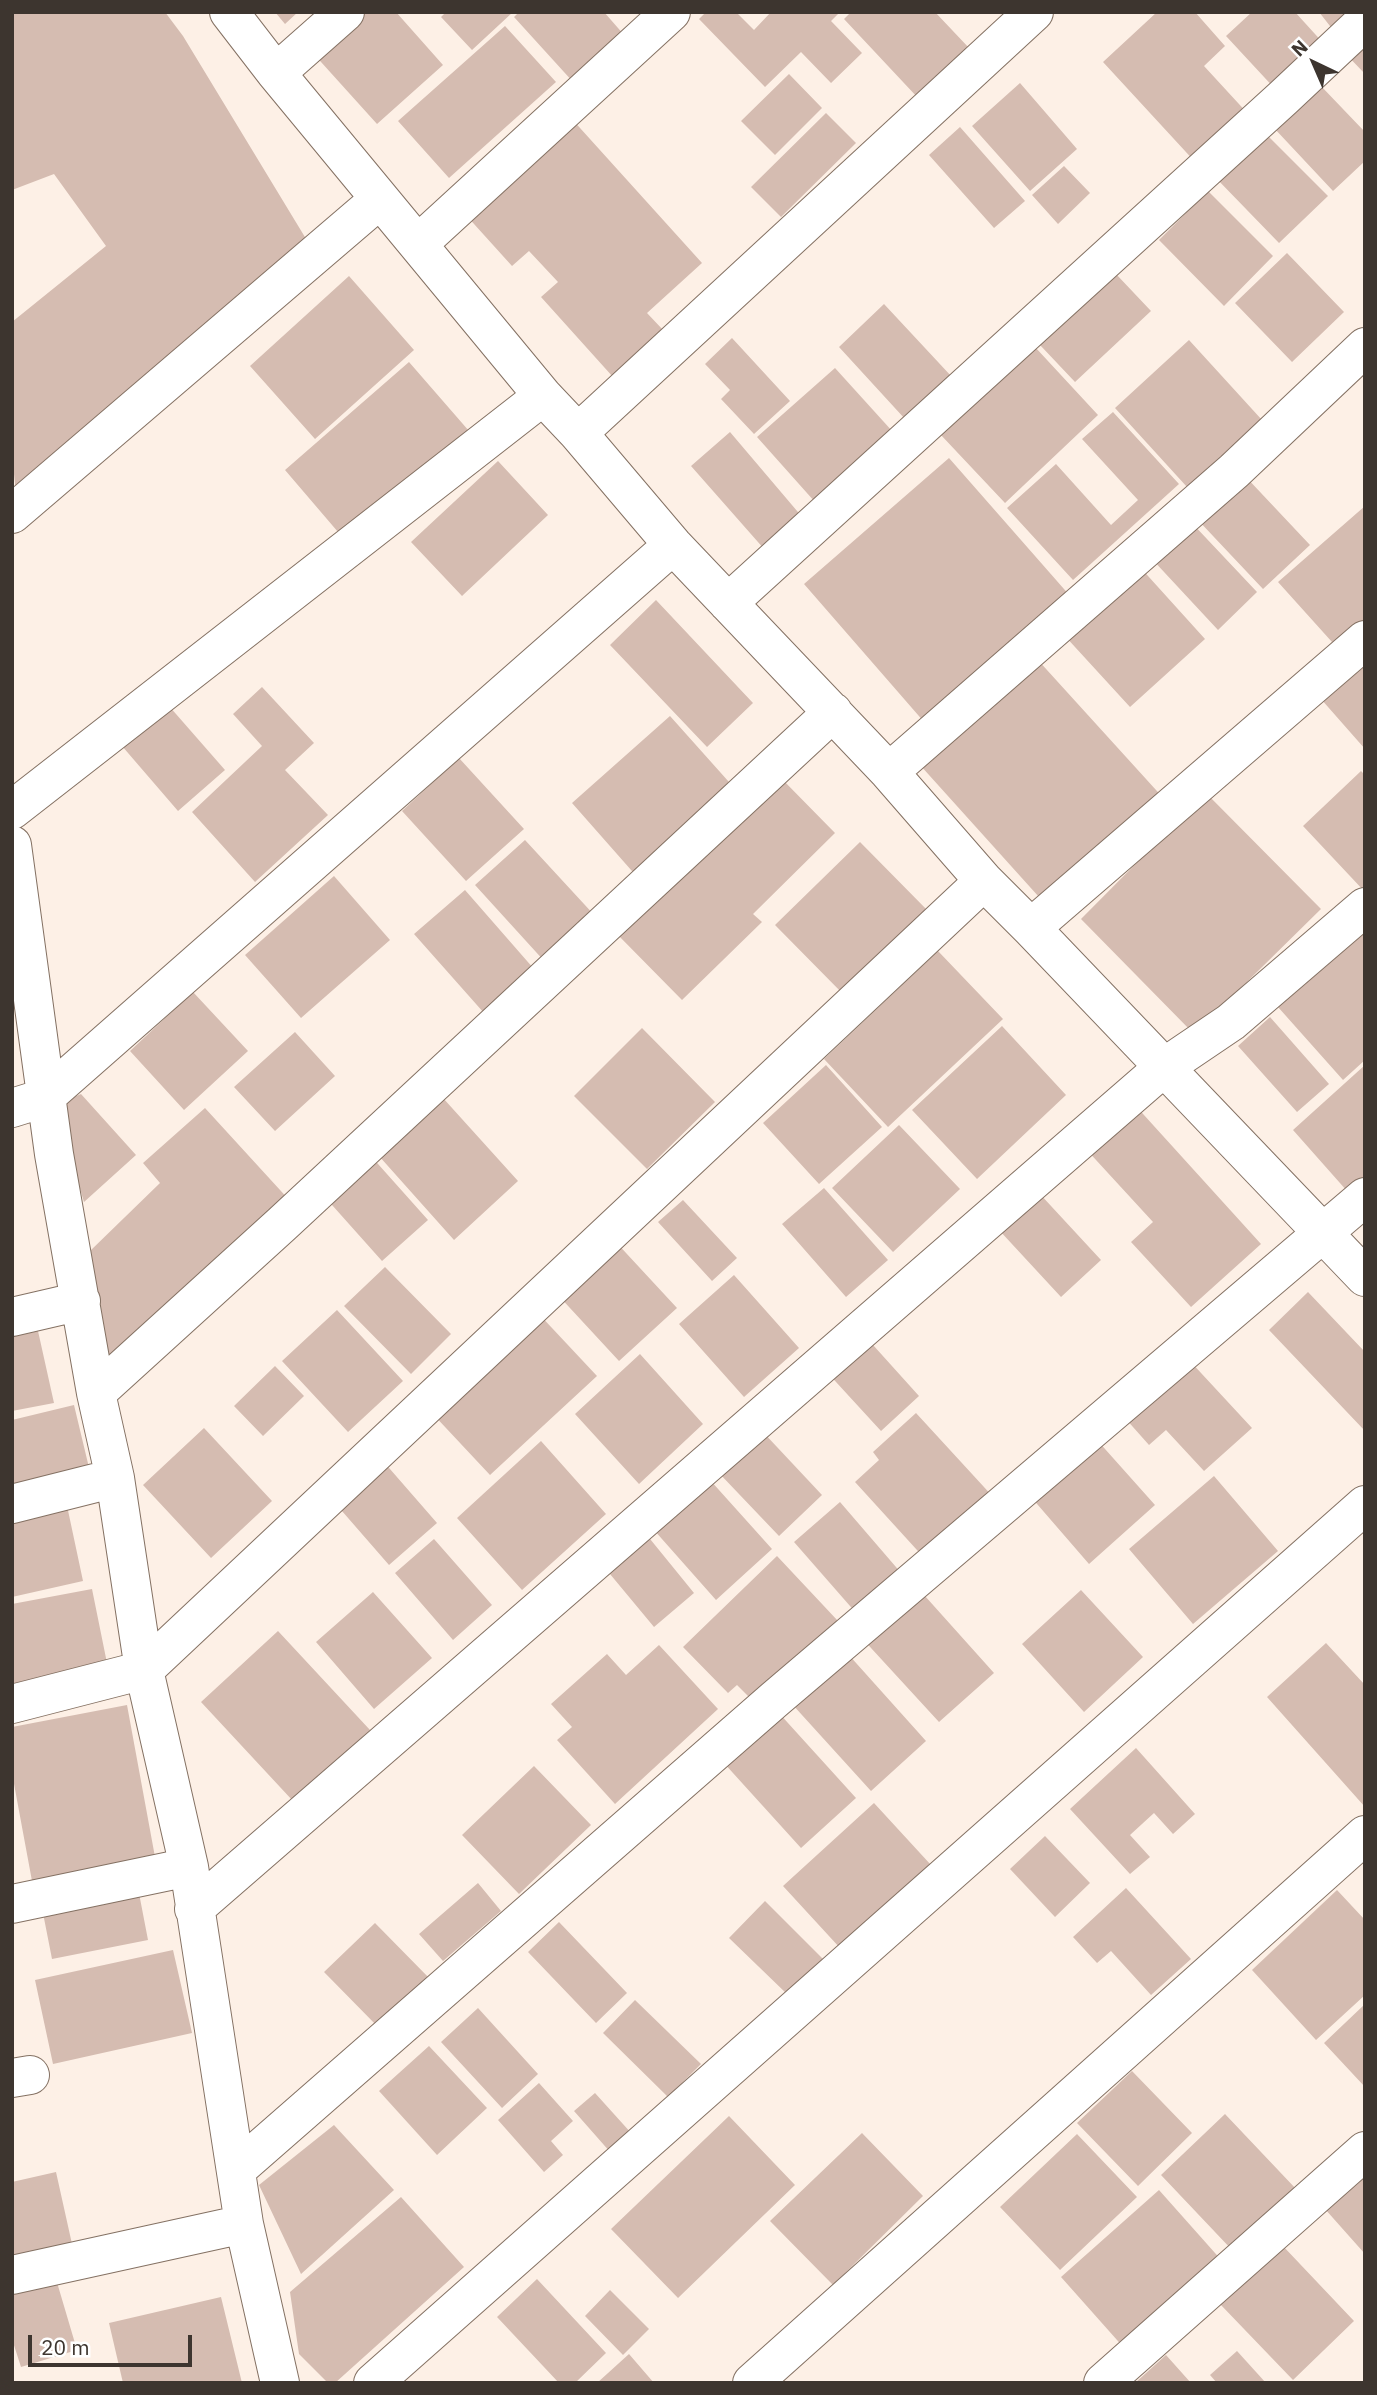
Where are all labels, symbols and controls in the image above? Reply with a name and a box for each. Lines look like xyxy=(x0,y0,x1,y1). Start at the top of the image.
north arrow xyxy=(1279,28,1349,98)
text: N xyxy=(1286,34,1313,61)
scale bar xyxy=(32,2322,196,2366)
text: 20 m xyxy=(41,2333,90,2361)

